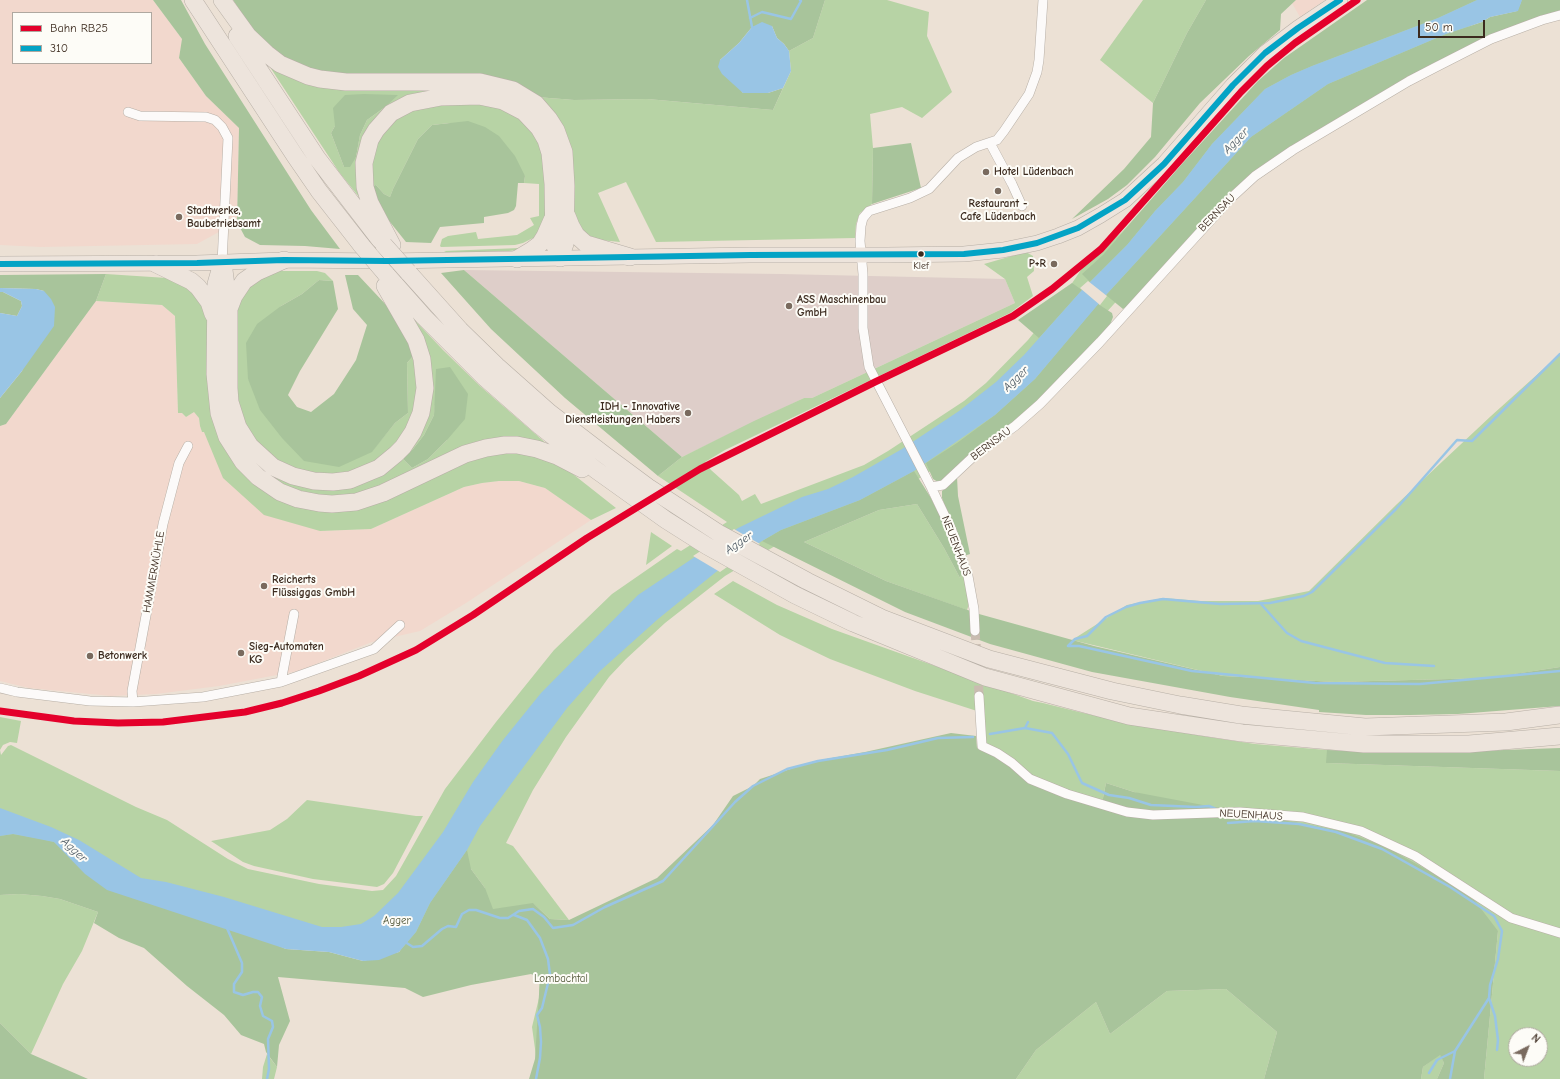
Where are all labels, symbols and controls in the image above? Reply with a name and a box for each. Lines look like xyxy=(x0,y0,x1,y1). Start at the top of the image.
legend xyxy=(12,12,152,64)
scale bar xyxy=(1420,12,1487,38)
text: 50 m xyxy=(1425,20,1453,34)
text: Bahn RB25 xyxy=(50,21,108,35)
text: 310 xyxy=(50,41,68,55)
water label: Agger xyxy=(1220,125,1252,157)
place label: Hotel Lüdenbach xyxy=(994,165,1074,179)
marker: Hotel Lüdenbach xyxy=(981,167,991,177)
marker: Restaurant - Cafe Lüdenbach xyxy=(993,186,1003,196)
street label: BERNSAU xyxy=(1196,191,1238,235)
place label: Restaurant - Cafe Lüdenbach xyxy=(960,197,1036,223)
place label: Stadtwerke, Baubetriebsamt xyxy=(187,204,261,230)
marker: Stadtwerke, Baubetriebsamt xyxy=(174,212,184,222)
marker: Klef xyxy=(916,249,926,259)
place label: P+R xyxy=(1029,257,1046,271)
marker: P+R xyxy=(1049,259,1059,269)
place label: Klef xyxy=(913,260,929,272)
place label: ASS Maschinenbau GmbH xyxy=(797,293,886,319)
marker: ASS Maschinenbau GmbH xyxy=(784,301,794,311)
water label: Agger xyxy=(1000,363,1032,395)
place label: IDH - Innovative Dienstleistungen Habers xyxy=(565,400,680,426)
marker: IDH - Innovative Dienstleistungen Habers xyxy=(683,408,693,418)
street label: BERNSAU xyxy=(968,424,1014,464)
street label: NEUENHAUS xyxy=(938,514,974,578)
water label: Agger xyxy=(722,529,756,557)
street label: HAMMERMÜHLE xyxy=(140,530,168,614)
place label: Reicherts Flüssiggas GmbH xyxy=(272,573,355,599)
marker: Reicherts Flüssiggas GmbH xyxy=(259,581,269,591)
place label: Sieg-Automaten KG xyxy=(249,640,324,666)
marker: Sieg-Automaten KG xyxy=(236,648,246,658)
place label: Betonwerk xyxy=(98,649,147,663)
marker: Betonwerk xyxy=(85,651,95,661)
street label: NEUENHAUS xyxy=(1219,807,1283,823)
water label: Agger xyxy=(58,834,90,866)
park label: Agger xyxy=(383,914,411,928)
park label: Lombachtal xyxy=(534,972,588,986)
north arrow xyxy=(1508,1027,1548,1067)
text: N xyxy=(1529,1031,1543,1046)

